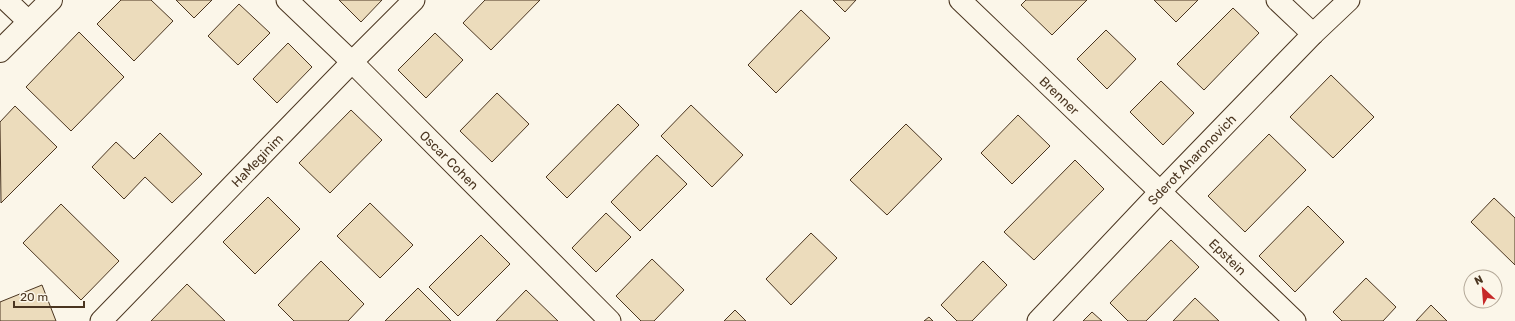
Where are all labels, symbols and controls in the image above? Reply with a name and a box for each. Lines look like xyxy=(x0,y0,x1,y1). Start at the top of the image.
street label: Brenner xyxy=(1036,74,1082,118)
street label: Sderot Aharonovich xyxy=(1145,111,1239,208)
street label: Oscar Cohen xyxy=(417,128,482,193)
street label: HaMeginim xyxy=(228,131,286,190)
street label: Epstein xyxy=(1206,236,1249,278)
north arrow xyxy=(1463,269,1503,309)
text: N xyxy=(1472,273,1485,288)
scale bar xyxy=(14,283,84,309)
text: 20 m xyxy=(20,290,48,304)

